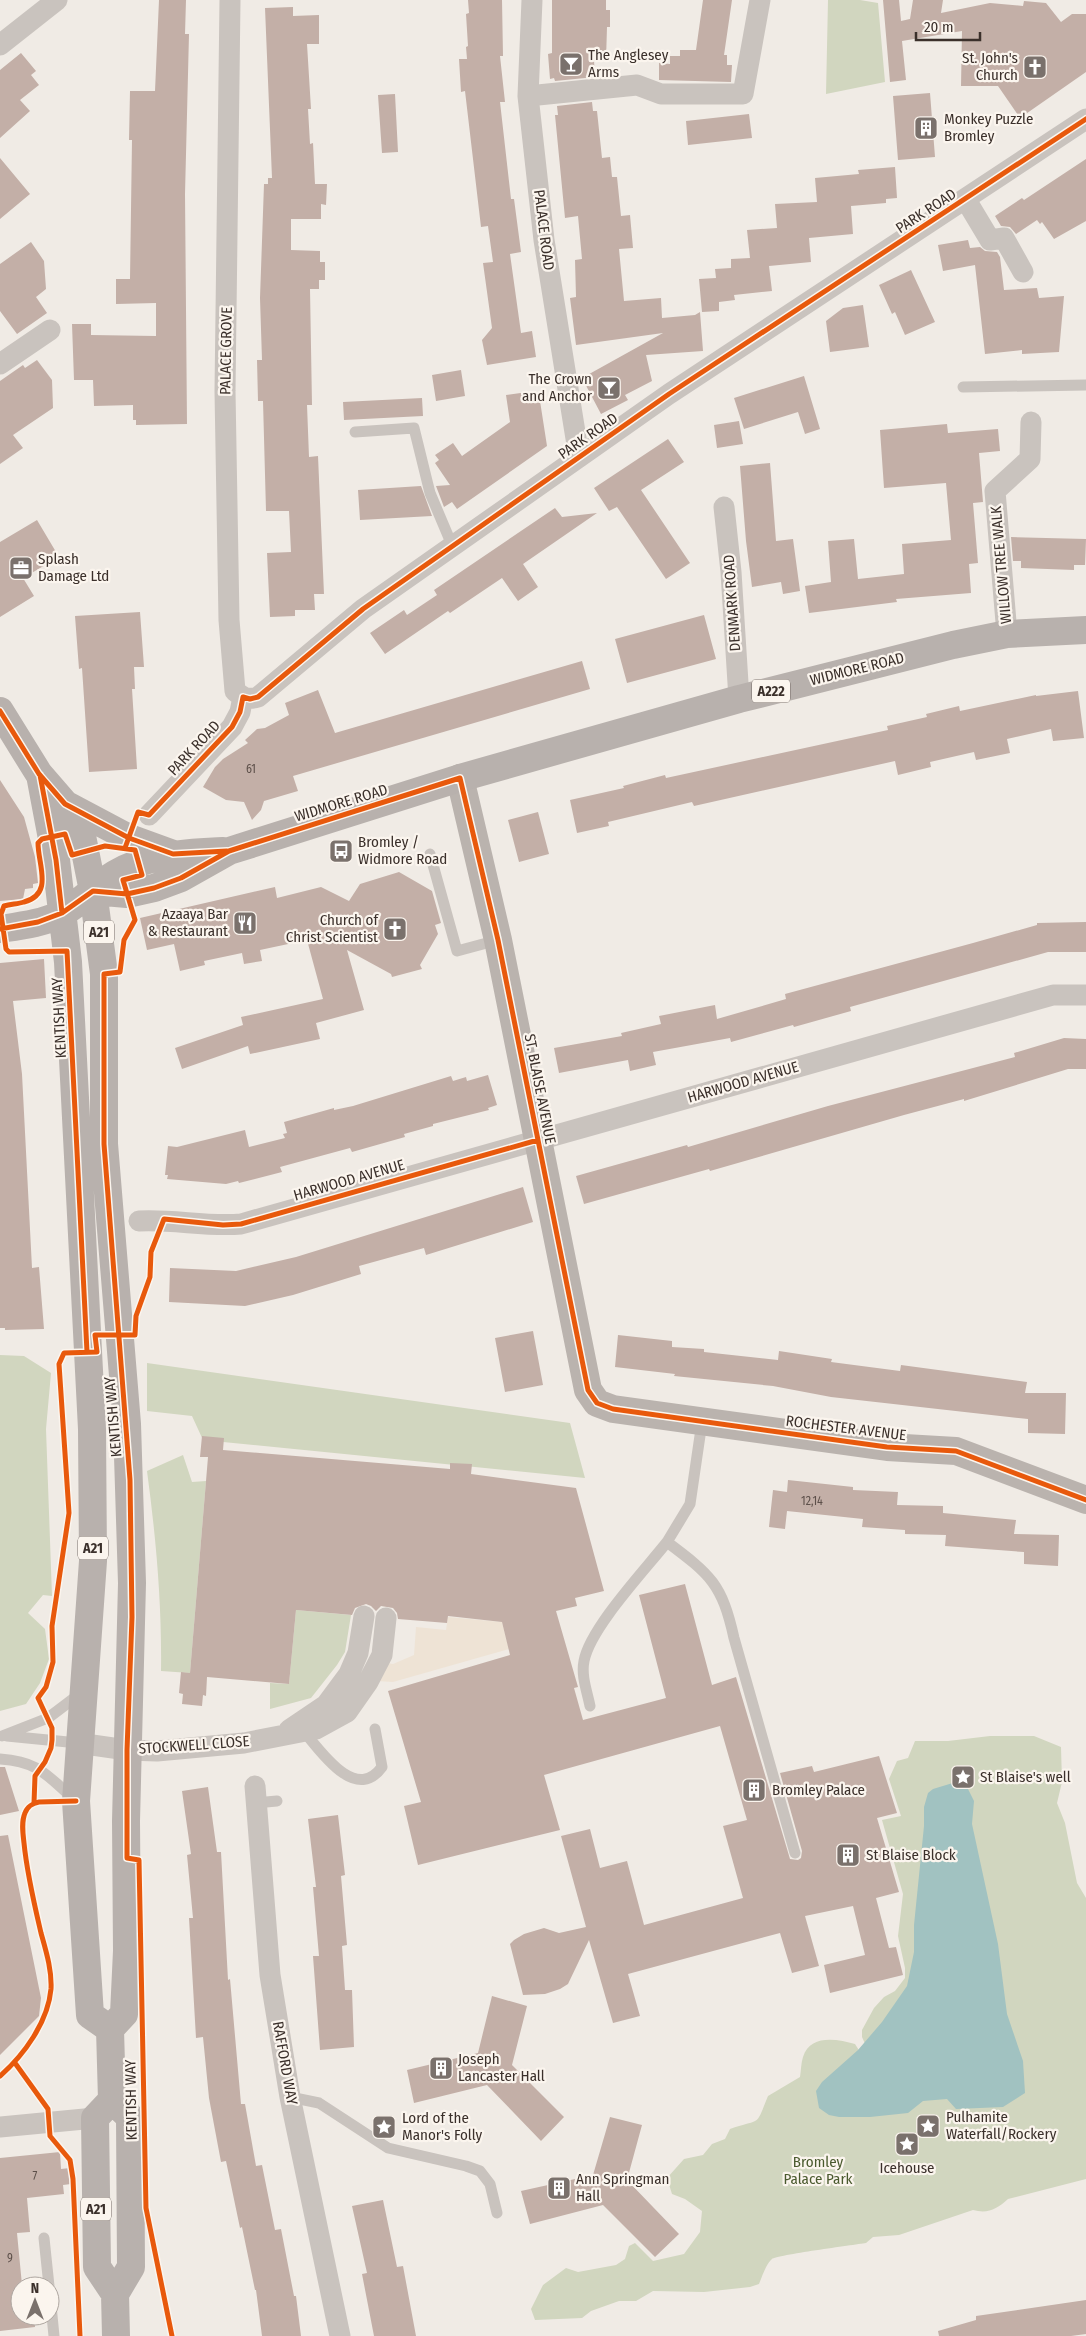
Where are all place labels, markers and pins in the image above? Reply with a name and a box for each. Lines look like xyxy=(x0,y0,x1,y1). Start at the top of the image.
place label: The Anglesey Arms xyxy=(588,46,669,81)
place label: St. John's Church xyxy=(962,49,1018,84)
bar icon: The Anglesey Arms xyxy=(558,51,584,77)
church icon: St. John's Church xyxy=(1022,54,1048,80)
place label: Monkey Puzzle Bromley xyxy=(944,110,1033,145)
building icon: Monkey Puzzle Bromley xyxy=(913,115,939,141)
place label: The Crown and Anchor xyxy=(522,370,593,405)
bar icon: The Crown and Anchor xyxy=(596,375,622,401)
place label: Splash Damage Ltd xyxy=(38,550,109,585)
office icon: Splash Damage Ltd xyxy=(8,555,34,581)
place label: Bromley / Widmore Road xyxy=(358,833,447,868)
bus stop icon: Bromley / Widmore Road xyxy=(328,838,354,864)
place label: Azaaya Bar & Restaurant xyxy=(148,905,229,940)
restaurant icon: Azaaya Bar & Restaurant xyxy=(232,910,258,936)
place label: Church of Christ Scientist xyxy=(286,911,379,946)
church icon: Church of Christ Scientist xyxy=(382,916,408,942)
place icon: St Blaise's well xyxy=(950,1764,976,1790)
place label: St Blaise's well xyxy=(980,1768,1071,1786)
building icon: Bromley Palace xyxy=(741,1777,767,1803)
place label: Bromley Palace xyxy=(772,1781,865,1799)
building icon: St Blaise Block xyxy=(835,1842,861,1868)
place label: St Blaise Block xyxy=(866,1846,956,1864)
place label: Joseph Lancaster Hall xyxy=(458,2050,545,2085)
building icon: Joseph Lancaster Hall xyxy=(428,2055,454,2081)
place label: Pulhamite Waterfall/Rockery xyxy=(946,2108,1057,2143)
place label: Lord of the Manor's Folly xyxy=(402,2109,483,2144)
place icon: Pulhamite Waterfall/Rockery xyxy=(915,2113,941,2139)
place icon: Lord of the Manor's Folly xyxy=(371,2114,397,2140)
place icon: Icehouse xyxy=(894,2131,920,2157)
place label: Icehouse xyxy=(880,2159,934,2177)
place label: Ann Springman Hall xyxy=(576,2170,669,2205)
building icon: Ann Springman Hall xyxy=(546,2175,572,2201)

